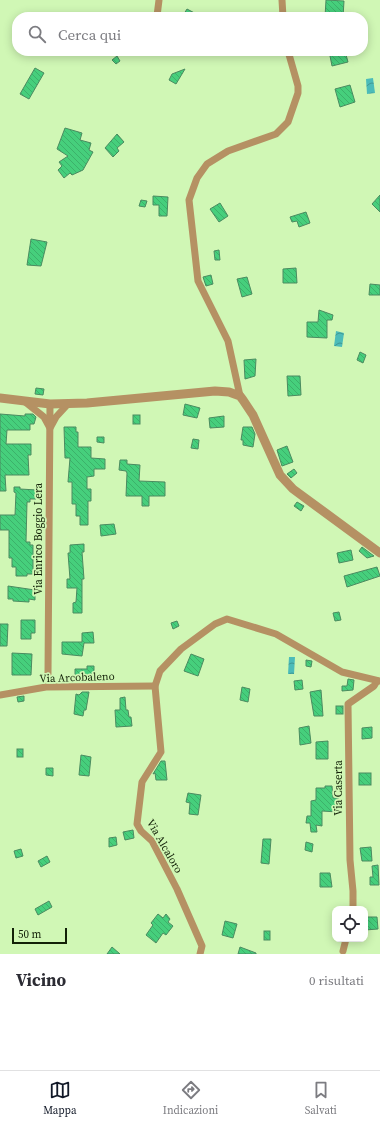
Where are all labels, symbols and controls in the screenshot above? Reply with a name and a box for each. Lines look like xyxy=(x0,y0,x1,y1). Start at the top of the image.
search box xyxy=(12,12,368,56)
icon: search xyxy=(26,23,48,45)
text: Cerca qui xyxy=(58,24,121,45)
street label: Via Enrico Boggio Lera xyxy=(31,483,46,595)
street label: Via Arcobaleno xyxy=(39,669,115,686)
street label: Via Caserta xyxy=(331,760,346,816)
street label: Via Alcaloro xyxy=(143,817,186,876)
map controls xyxy=(332,906,368,942)
button: locate xyxy=(332,906,368,942)
scale bar xyxy=(12,926,67,945)
text: 50 m xyxy=(18,927,41,942)
text: Vicino xyxy=(16,968,66,992)
text: 0 risultati xyxy=(309,972,364,989)
tab: Mappa xyxy=(43,1079,77,1118)
tab: Indicazioni xyxy=(163,1079,218,1118)
tab: Salvati xyxy=(305,1079,337,1118)

